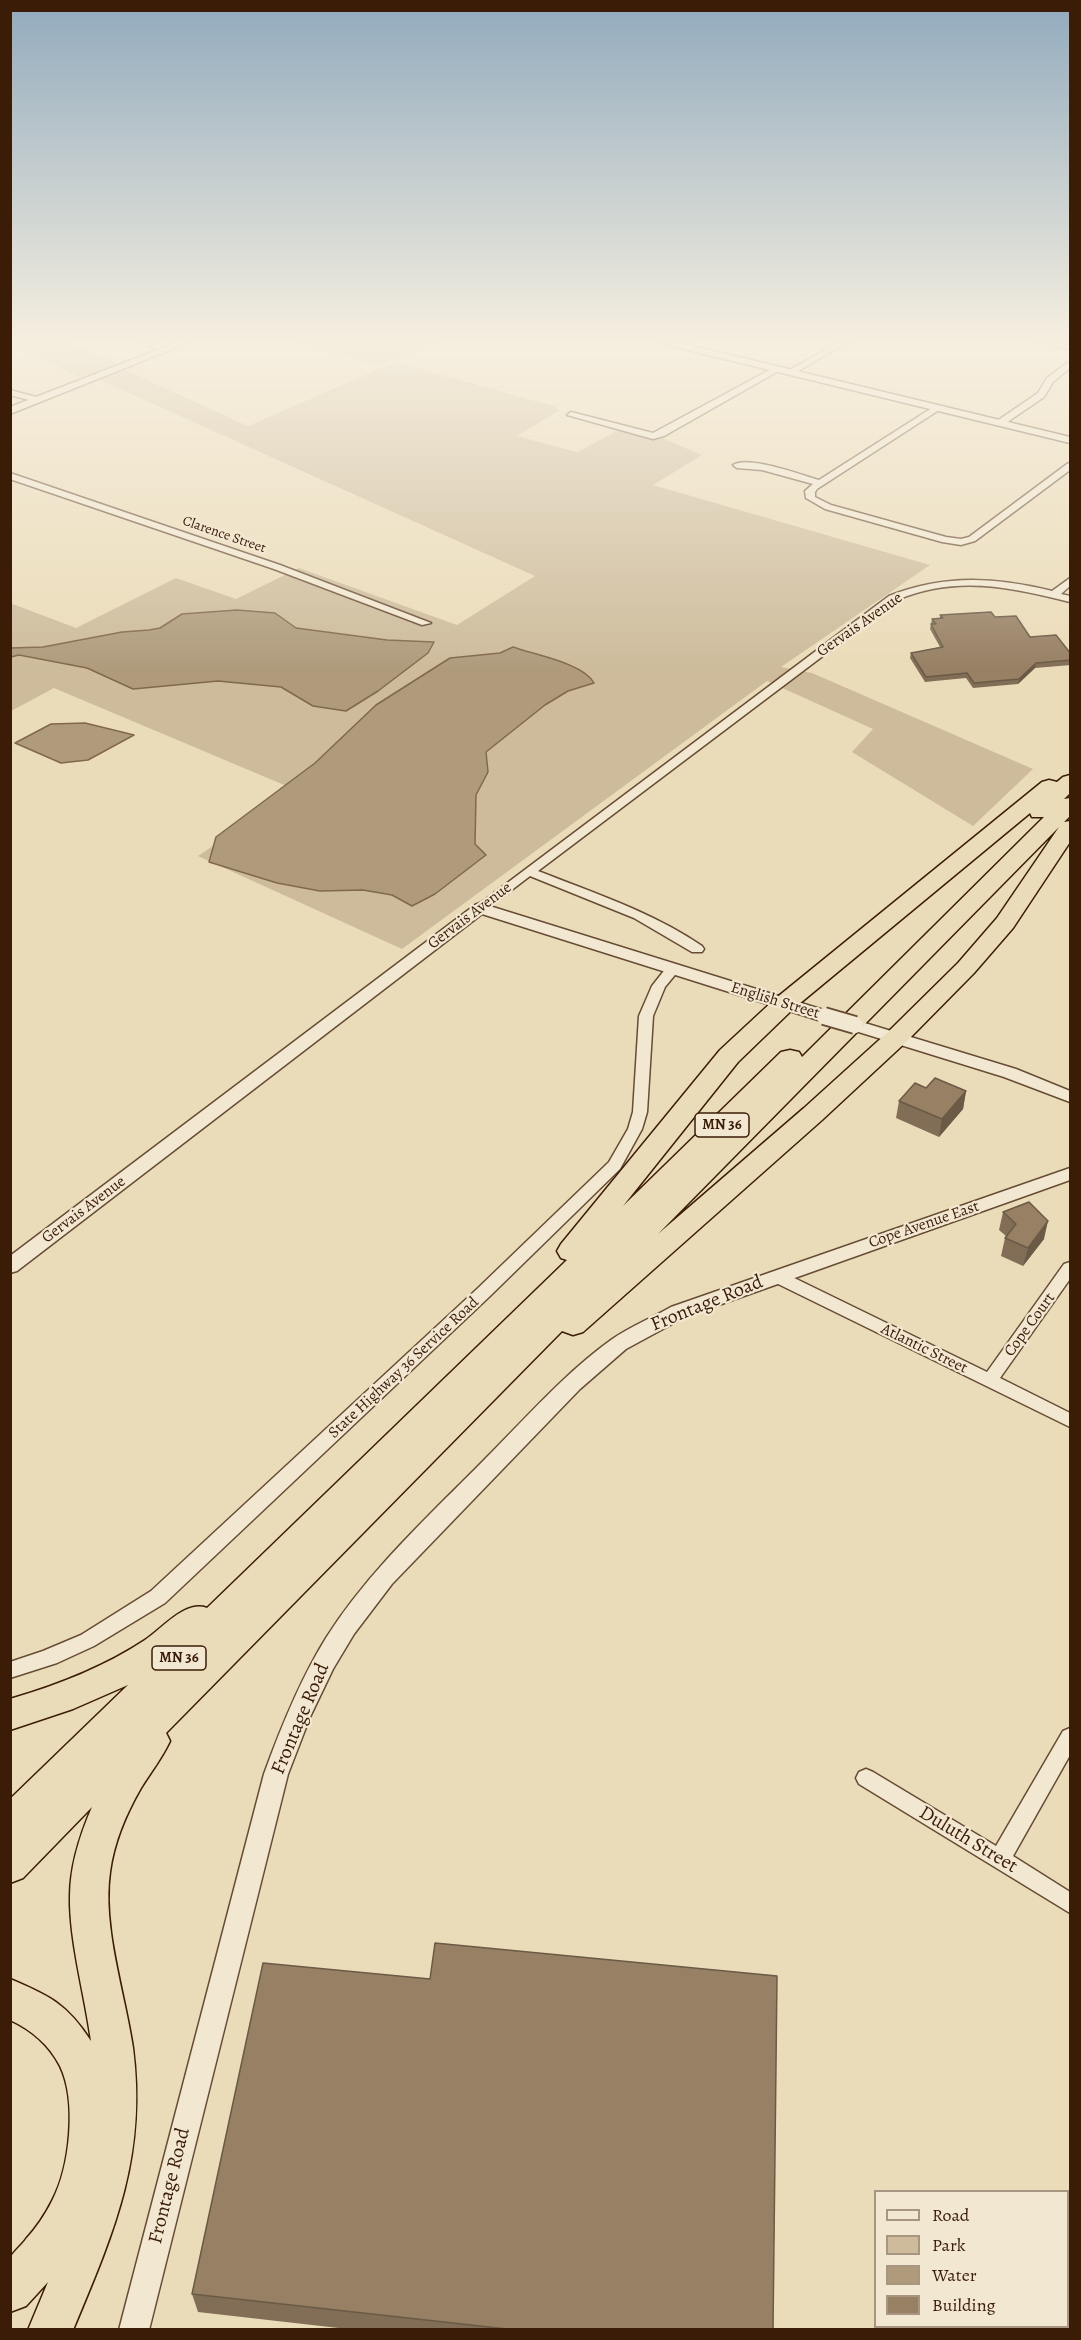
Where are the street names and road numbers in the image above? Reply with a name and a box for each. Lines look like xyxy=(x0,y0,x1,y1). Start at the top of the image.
street label: Clarence Street xyxy=(180,513,268,557)
street label: Gervais Avenue xyxy=(814,588,906,662)
street label: Gervais Avenue xyxy=(424,878,516,954)
street label: English Street xyxy=(728,978,822,1024)
road number: MN 36 xyxy=(695,1113,749,1137)
street label: Gervais Avenue xyxy=(38,1172,130,1248)
street label: Cope Avenue East xyxy=(866,1197,982,1253)
street label: Frontage Road xyxy=(647,1271,767,1337)
street label: Cope Court xyxy=(1000,1289,1060,1361)
street label: State Highway 36 Service Road xyxy=(325,1293,483,1443)
street label: Atlantic Street xyxy=(878,1320,970,1378)
road number: MN 36 xyxy=(152,1646,206,1670)
street label: Frontage Road xyxy=(267,1660,335,1778)
street label: Duluth Street xyxy=(914,1801,1022,1879)
street label: Frontage Road xyxy=(144,2126,196,2246)

